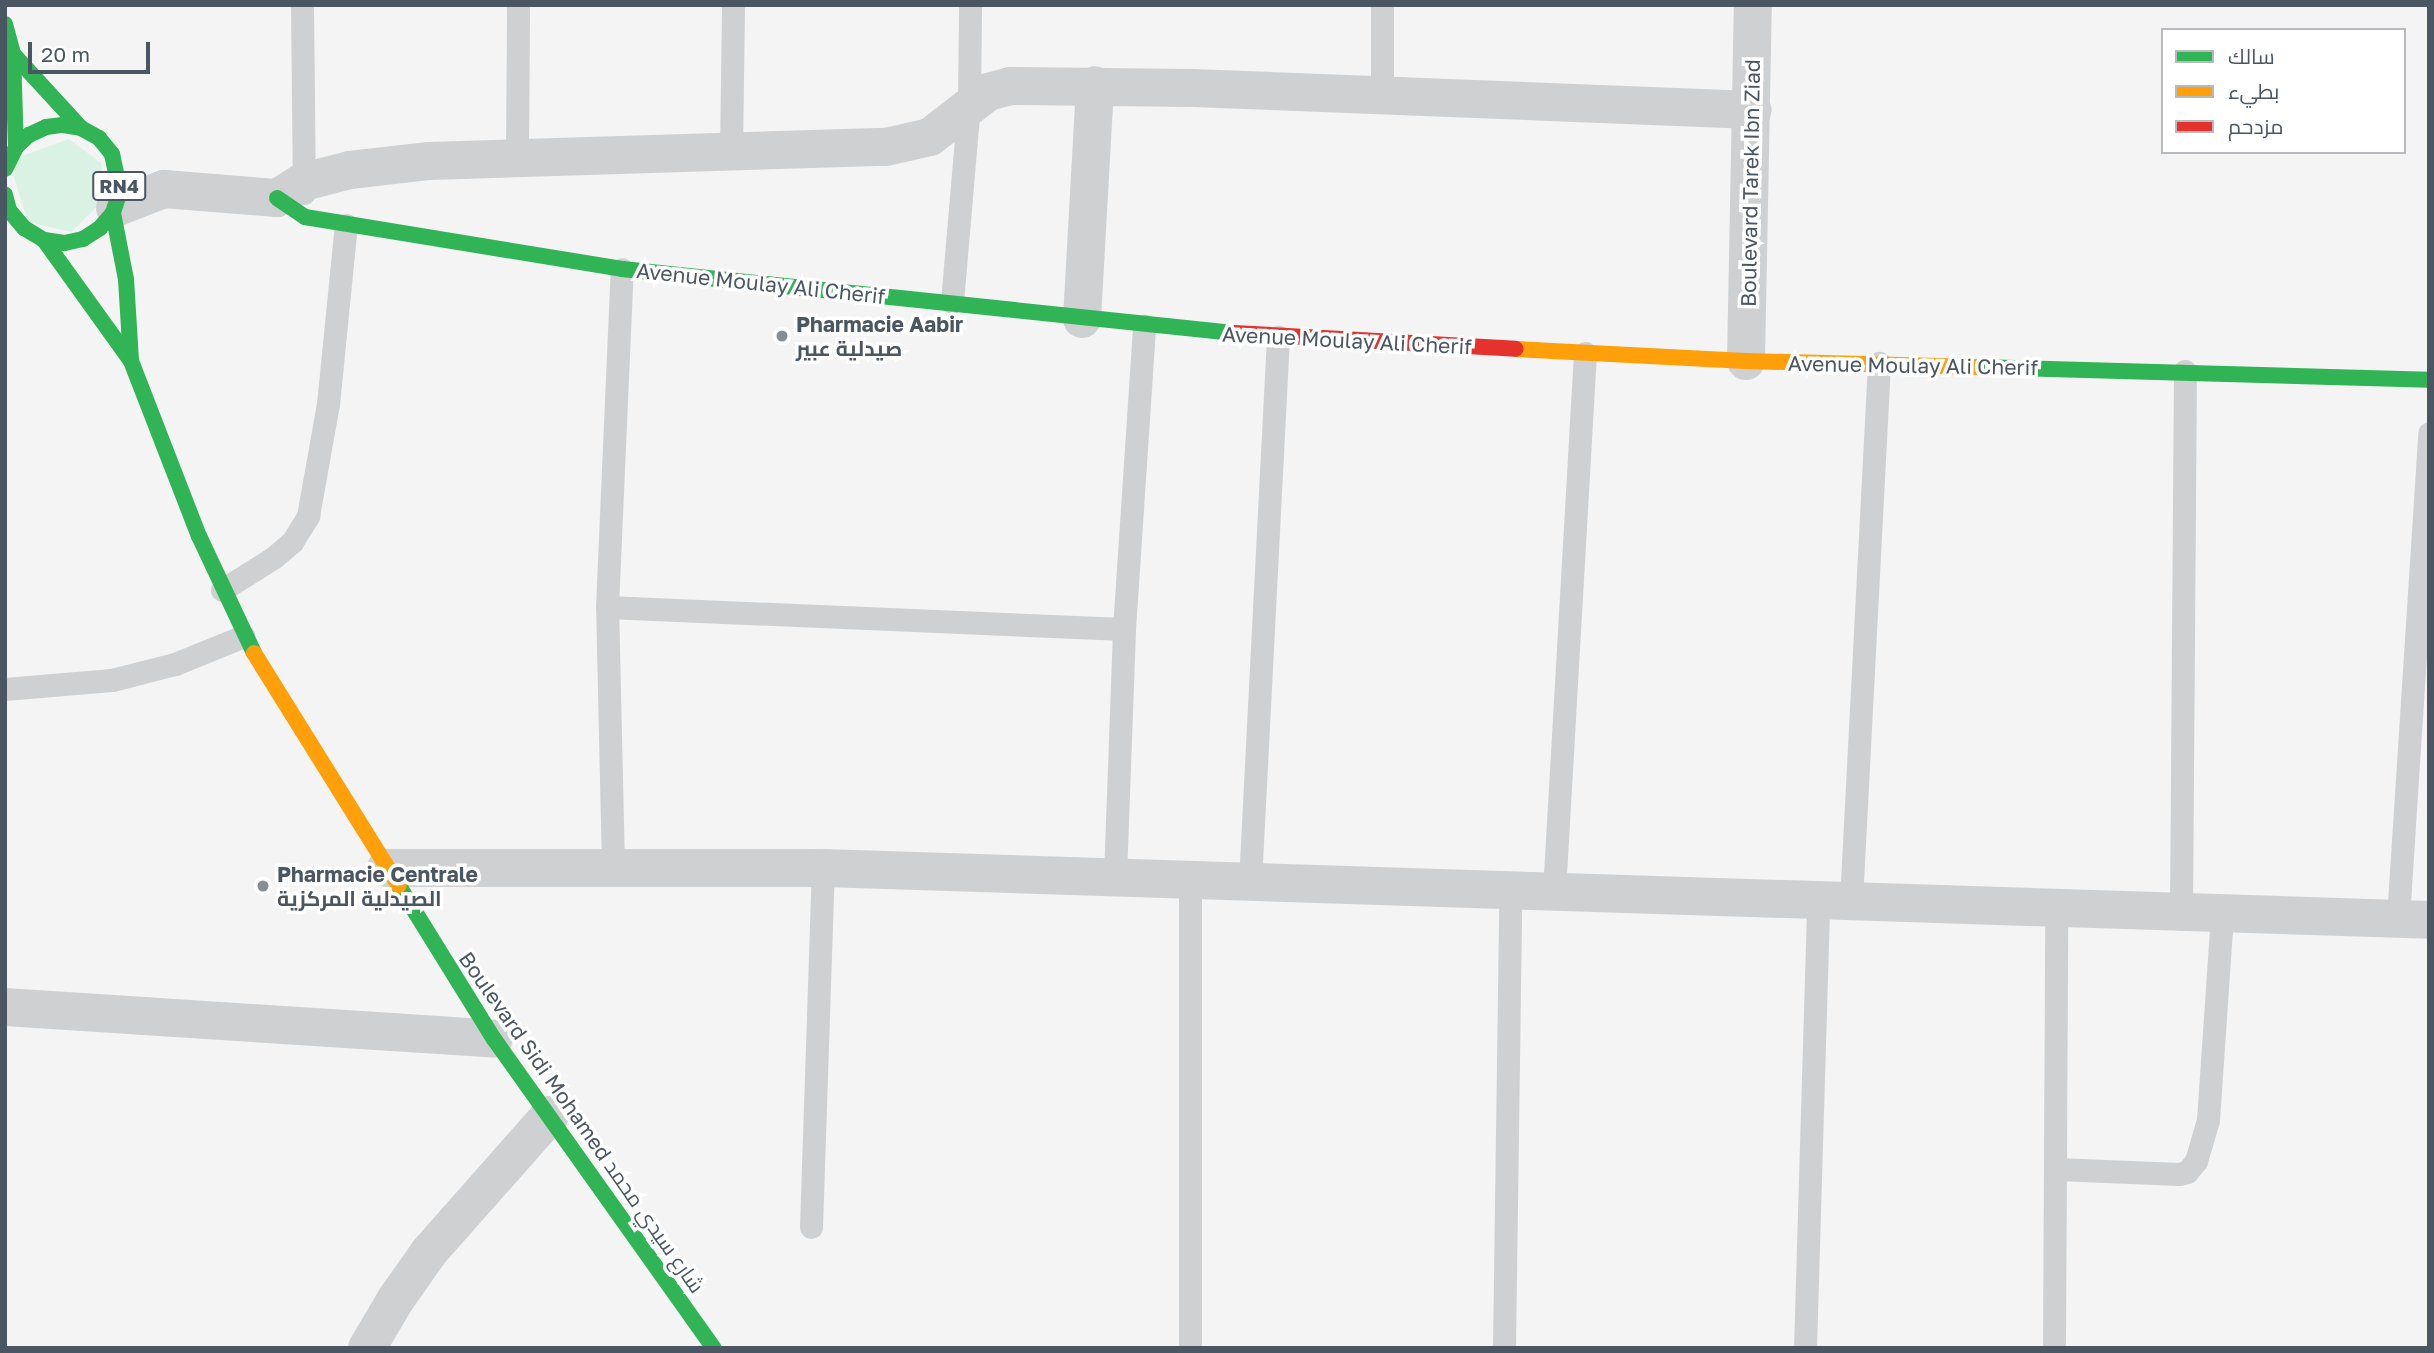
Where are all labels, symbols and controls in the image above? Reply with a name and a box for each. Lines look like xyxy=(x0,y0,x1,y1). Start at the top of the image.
scale bar xyxy=(32,28,154,72)
legend xyxy=(2161,28,2406,154)
text: 20 m xyxy=(41,41,90,67)
text: سالك xyxy=(2228,43,2275,69)
street label: Boulevard Tarek Ibn Ziad xyxy=(1735,59,1765,307)
text: بطيء xyxy=(2228,78,2279,104)
text: مزدحم xyxy=(2228,113,2283,139)
road number: RN4 xyxy=(91,170,147,202)
street label: Avenue Moulay Ali Cherif xyxy=(635,257,887,309)
place label: Pharmacie Aabir صيدلية عبير xyxy=(796,311,963,361)
street label: Avenue Moulay Ali Cherif xyxy=(1221,321,1473,359)
marker: Pharmacie Aabir صيدلية عبير xyxy=(774,328,790,344)
street label: Avenue Moulay Ali Cherif xyxy=(1788,350,2038,380)
place label: Pharmacie Centrale الصيدلية المركزية xyxy=(277,861,478,911)
marker: Pharmacie Centrale الصيدلية المركزية xyxy=(255,878,271,894)
street label: Boulevard Sidi Mohamed شارع سيدي محمد xyxy=(454,947,710,1297)

